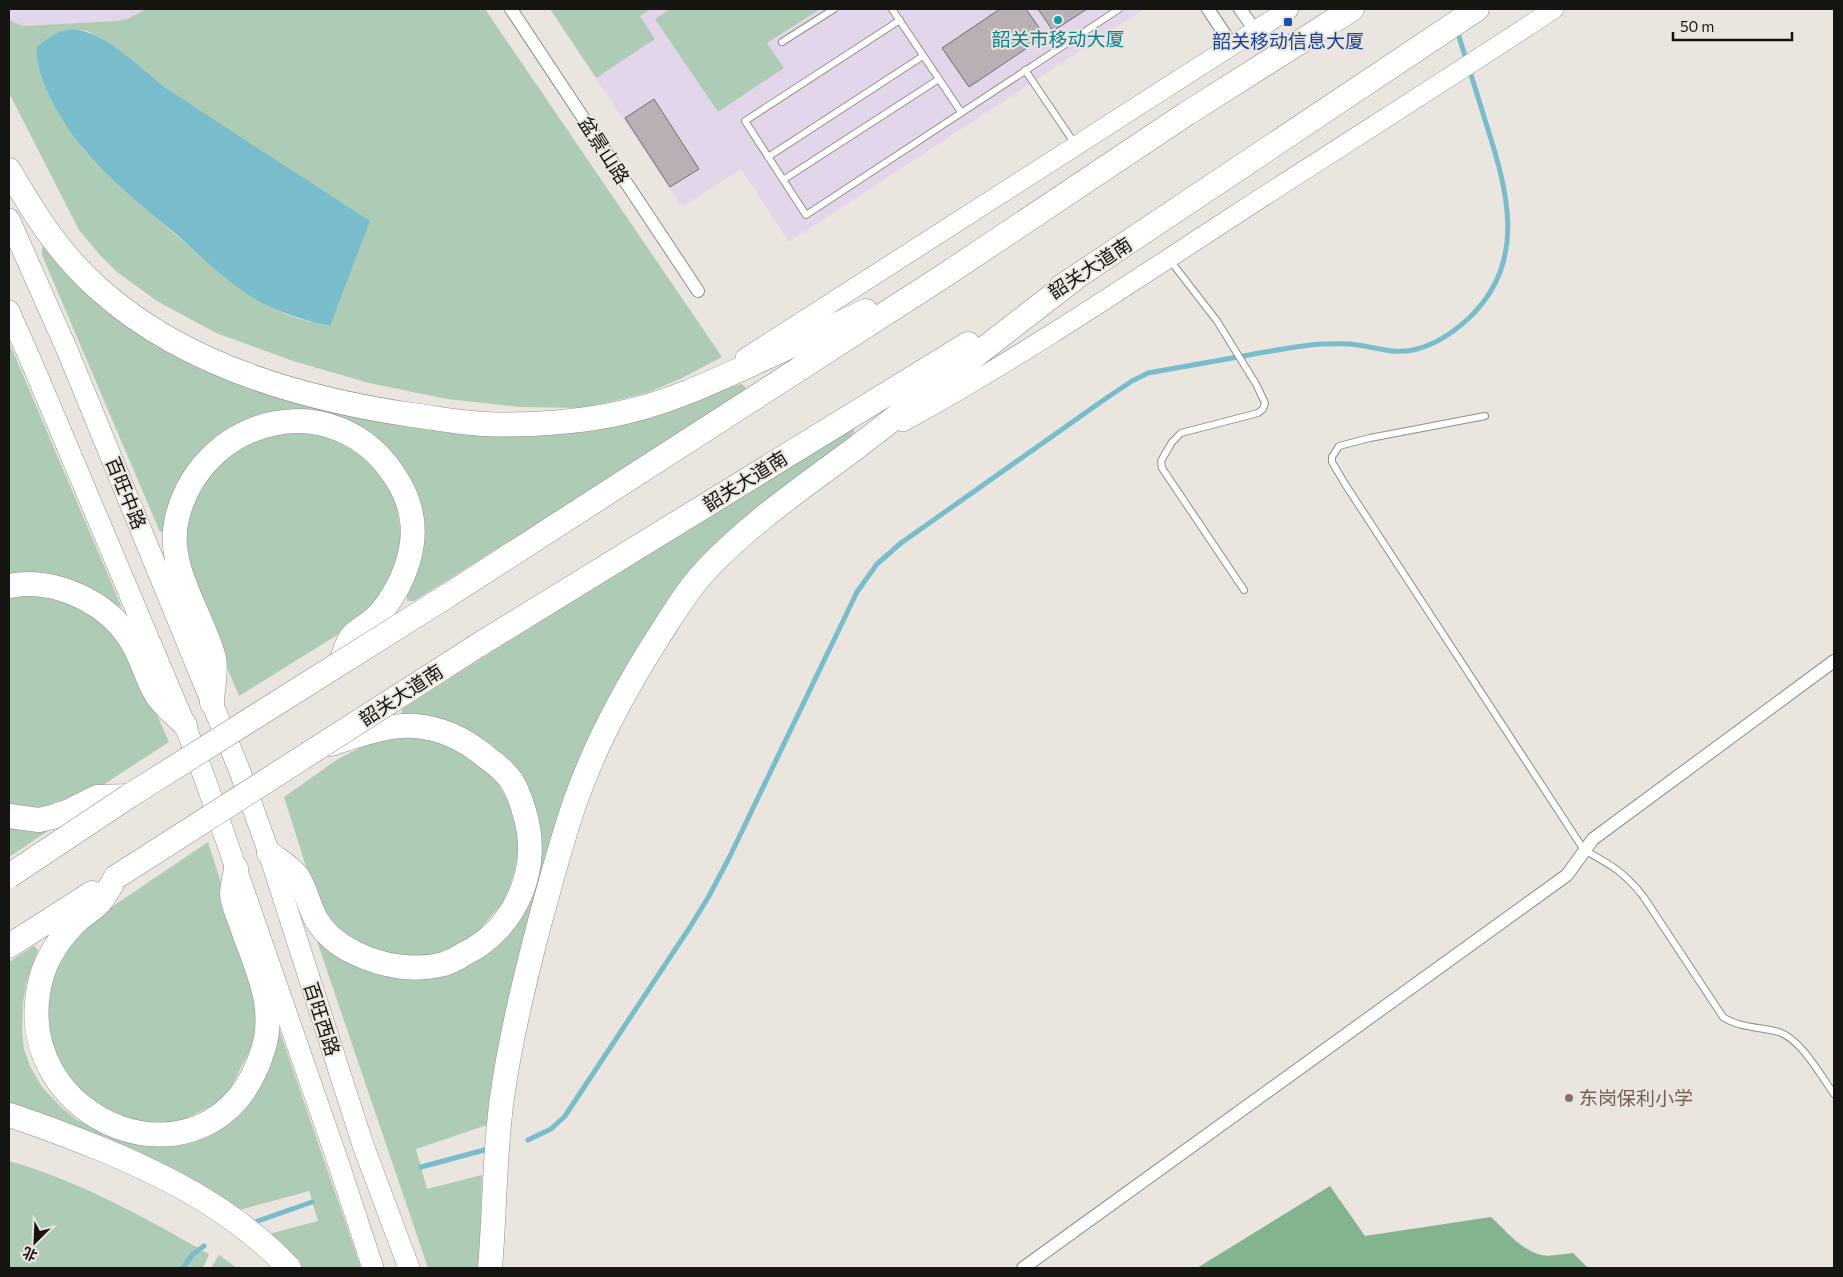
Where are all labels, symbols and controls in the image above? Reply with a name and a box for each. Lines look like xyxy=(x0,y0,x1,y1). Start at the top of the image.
scale bar xyxy=(1673,10,1792,42)
marker: 韶关市移动大厦 xyxy=(1052,14,1064,26)
marker: 韶关移动信息大厦 xyxy=(1282,16,1294,28)
text: 50 m xyxy=(1680,17,1714,35)
place label: 韶关市移动大厦 xyxy=(991,27,1125,50)
place label: 韶关移动信息大厦 xyxy=(1212,29,1364,52)
street label: 盆景山路 xyxy=(574,112,635,188)
street label: 韶关大道南 xyxy=(1044,232,1136,303)
street label: 韶关大道南 xyxy=(698,446,791,516)
street label: 百旺中路 xyxy=(102,453,151,532)
street label: 韶关大道南 xyxy=(355,659,447,730)
street label: 百旺西路 xyxy=(300,979,345,1059)
place label: 东岗保利小学 xyxy=(1579,1086,1693,1109)
marker: 东岗保利小学 xyxy=(1563,1092,1575,1104)
north arrow xyxy=(10,1217,60,1267)
text: 北 xyxy=(20,1244,39,1265)

